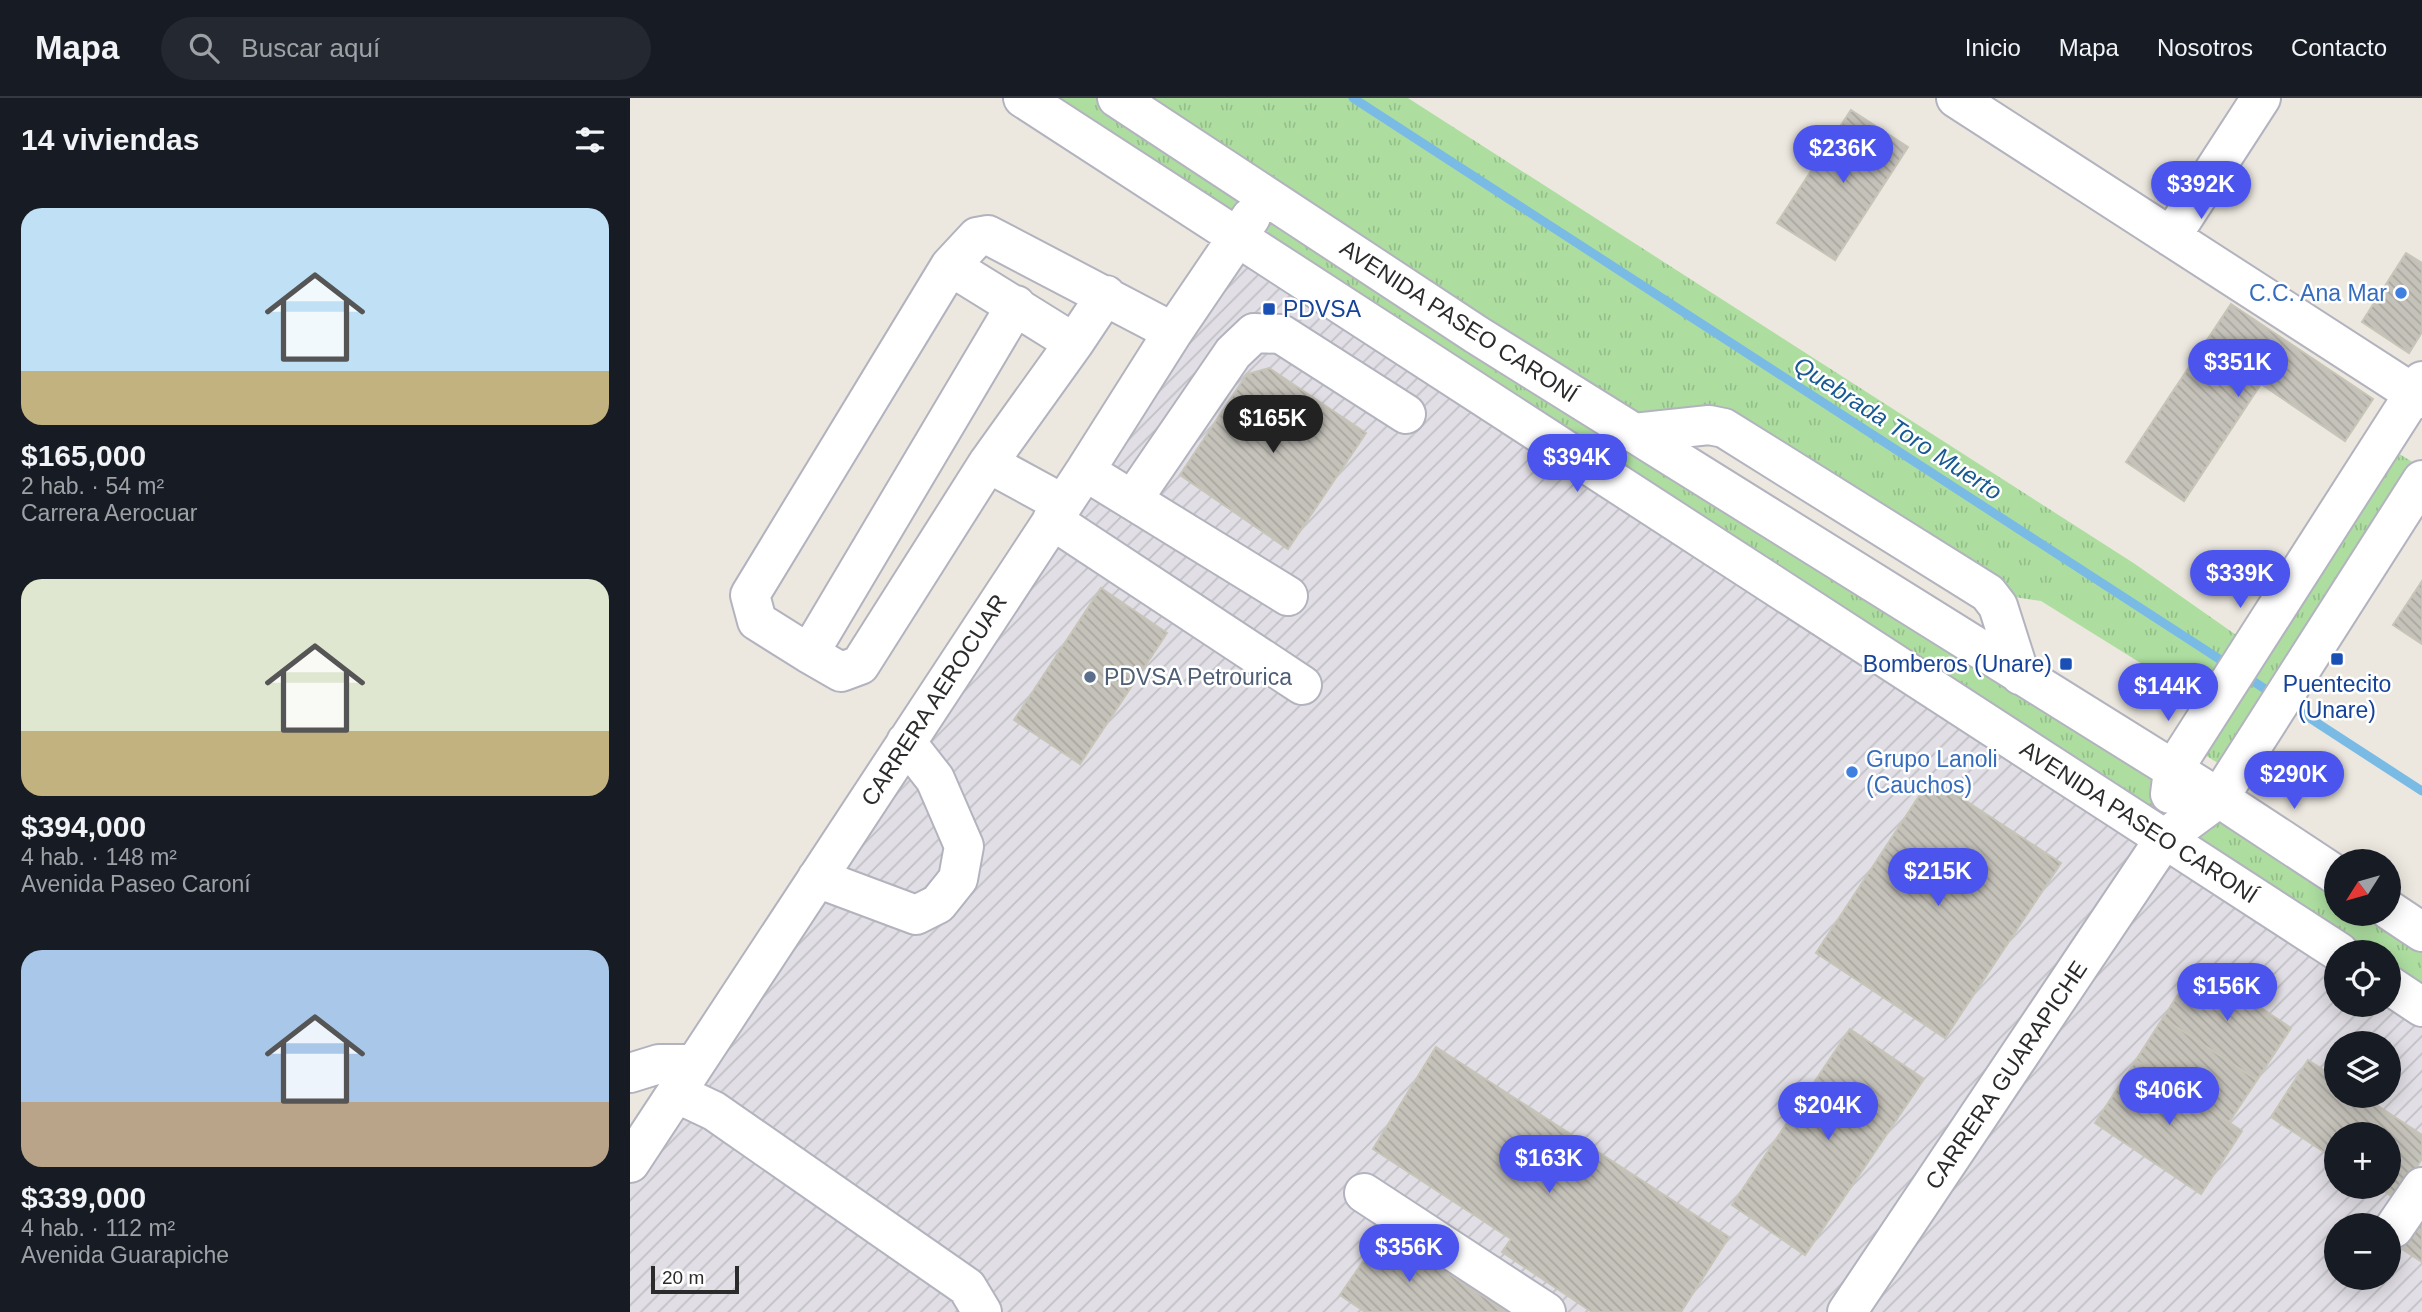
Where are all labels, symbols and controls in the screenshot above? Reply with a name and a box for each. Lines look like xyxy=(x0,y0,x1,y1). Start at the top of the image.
search box xyxy=(161,17,651,80)
text: Mapa xyxy=(35,29,119,66)
icon: search xyxy=(185,29,223,67)
text: Buscar aquí xyxy=(241,33,380,63)
text: Inicio xyxy=(1965,34,2021,61)
text: Mapa xyxy=(2059,34,2119,61)
text: Nosotros xyxy=(2157,34,2253,61)
text: Contacto xyxy=(2291,34,2387,61)
icon: filters xyxy=(571,121,609,159)
text: 14 viviendas xyxy=(21,123,199,156)
pin: $236K xyxy=(1794,126,1892,185)
text: $236K xyxy=(1809,135,1877,161)
pin: $392K xyxy=(2152,162,2250,221)
text: $392K xyxy=(2167,171,2235,197)
street label: AVENIDA PASEO CARONÍ xyxy=(1335,234,1583,408)
icon: home xyxy=(252,254,378,380)
place label: C.C. Ana Mar xyxy=(2249,280,2387,306)
marker: C.C. Ana Mar xyxy=(2393,285,2409,301)
place label: PDVSA xyxy=(1283,296,1362,322)
marker: PDVSA xyxy=(1261,301,1277,317)
pin: $351K xyxy=(2189,340,2287,399)
text: $351K xyxy=(2204,349,2272,375)
water label: Quebrada Toro Muerto xyxy=(1789,351,2007,505)
pin: $165K xyxy=(1224,396,1322,455)
text: $165K xyxy=(1239,405,1307,431)
pin: $394K xyxy=(1528,434,1626,494)
text: $165,000 xyxy=(21,439,146,472)
text: $394K xyxy=(1543,444,1611,470)
text: 2 hab. · 54 m² xyxy=(21,473,164,499)
text: Carrera Aerocuar xyxy=(21,500,197,526)
pin: $339K xyxy=(2191,550,2289,610)
text: $339K xyxy=(2206,560,2274,586)
street label: CARRERA AEROCUAR xyxy=(856,589,1012,811)
icon: home xyxy=(252,625,378,751)
place label: Bomberos (Unare) xyxy=(1863,651,2052,677)
marker: Puentecito (Unare) xyxy=(2329,651,2345,667)
marker: Bomberos (Unare) xyxy=(2058,656,2074,672)
place label: PDVSA Petrourica xyxy=(1104,664,1292,690)
pin: $144K xyxy=(2119,664,2217,723)
marker: PDVSA Petrourica xyxy=(1082,669,1098,685)
place label: Puentecito (Unare) xyxy=(2283,671,2391,723)
text: $144K xyxy=(2134,673,2202,699)
street label: AVENIDA PASEO CARONÍ xyxy=(2015,735,2263,909)
place label: Grupo Lanoli (Cauchos) xyxy=(1866,746,1998,798)
pin: $290K xyxy=(2245,752,2343,811)
text: $290K xyxy=(2260,761,2328,787)
marker: Grupo Lanoli (Cauchos) xyxy=(1844,764,1860,780)
text: $394,000 xyxy=(21,810,146,843)
text: 4 hab. · 148 m² xyxy=(21,844,177,870)
pin: $215K xyxy=(1889,848,1987,908)
north arrow xyxy=(2324,849,2401,926)
map controls xyxy=(2324,849,2401,1290)
text: $215K xyxy=(1904,858,1972,884)
text: Avenida Paseo Caroní xyxy=(21,871,251,897)
button: locate xyxy=(2324,940,2401,1017)
street label: CARRERA GUARAPICHE xyxy=(1920,956,2092,1194)
pin: $156K xyxy=(2178,964,2276,1023)
text: $156K xyxy=(2193,973,2261,999)
icon: home xyxy=(252,996,378,1122)
button: layers xyxy=(2324,1031,2401,1108)
pin: $406K xyxy=(2120,1068,2218,1127)
text: $406K xyxy=(2135,1077,2203,1103)
pin: $204K xyxy=(1779,1082,1877,1142)
text: $204K xyxy=(1794,1092,1862,1118)
button: + xyxy=(2324,1122,2401,1199)
pin: $163K xyxy=(1500,1136,1598,1195)
text: $163K xyxy=(1515,1145,1583,1171)
text: $339,000 xyxy=(21,1181,146,1214)
button: − xyxy=(2324,1213,2401,1290)
text: 4 hab. · 112 m² xyxy=(21,1215,175,1241)
pin: $356K xyxy=(1360,1224,1458,1284)
text: $356K xyxy=(1375,1234,1443,1260)
text: Avenida Guarapiche xyxy=(21,1242,229,1268)
scale bar xyxy=(651,1263,738,1295)
text: 20 m xyxy=(662,1267,704,1288)

